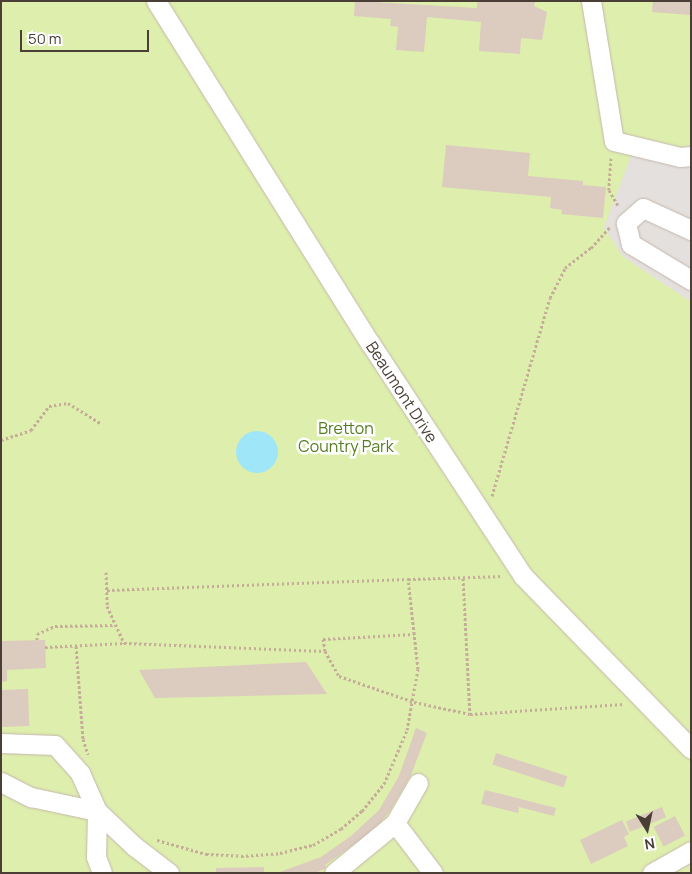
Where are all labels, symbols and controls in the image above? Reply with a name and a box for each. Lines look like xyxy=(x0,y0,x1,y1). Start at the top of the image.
scale bar xyxy=(22,20,151,52)
text: 50 m xyxy=(28,28,62,49)
street label: Beaumont Drive xyxy=(362,338,442,446)
park label: Bretton Country Park xyxy=(298,418,394,456)
north arrow xyxy=(622,804,672,854)
text: N xyxy=(643,834,656,854)

